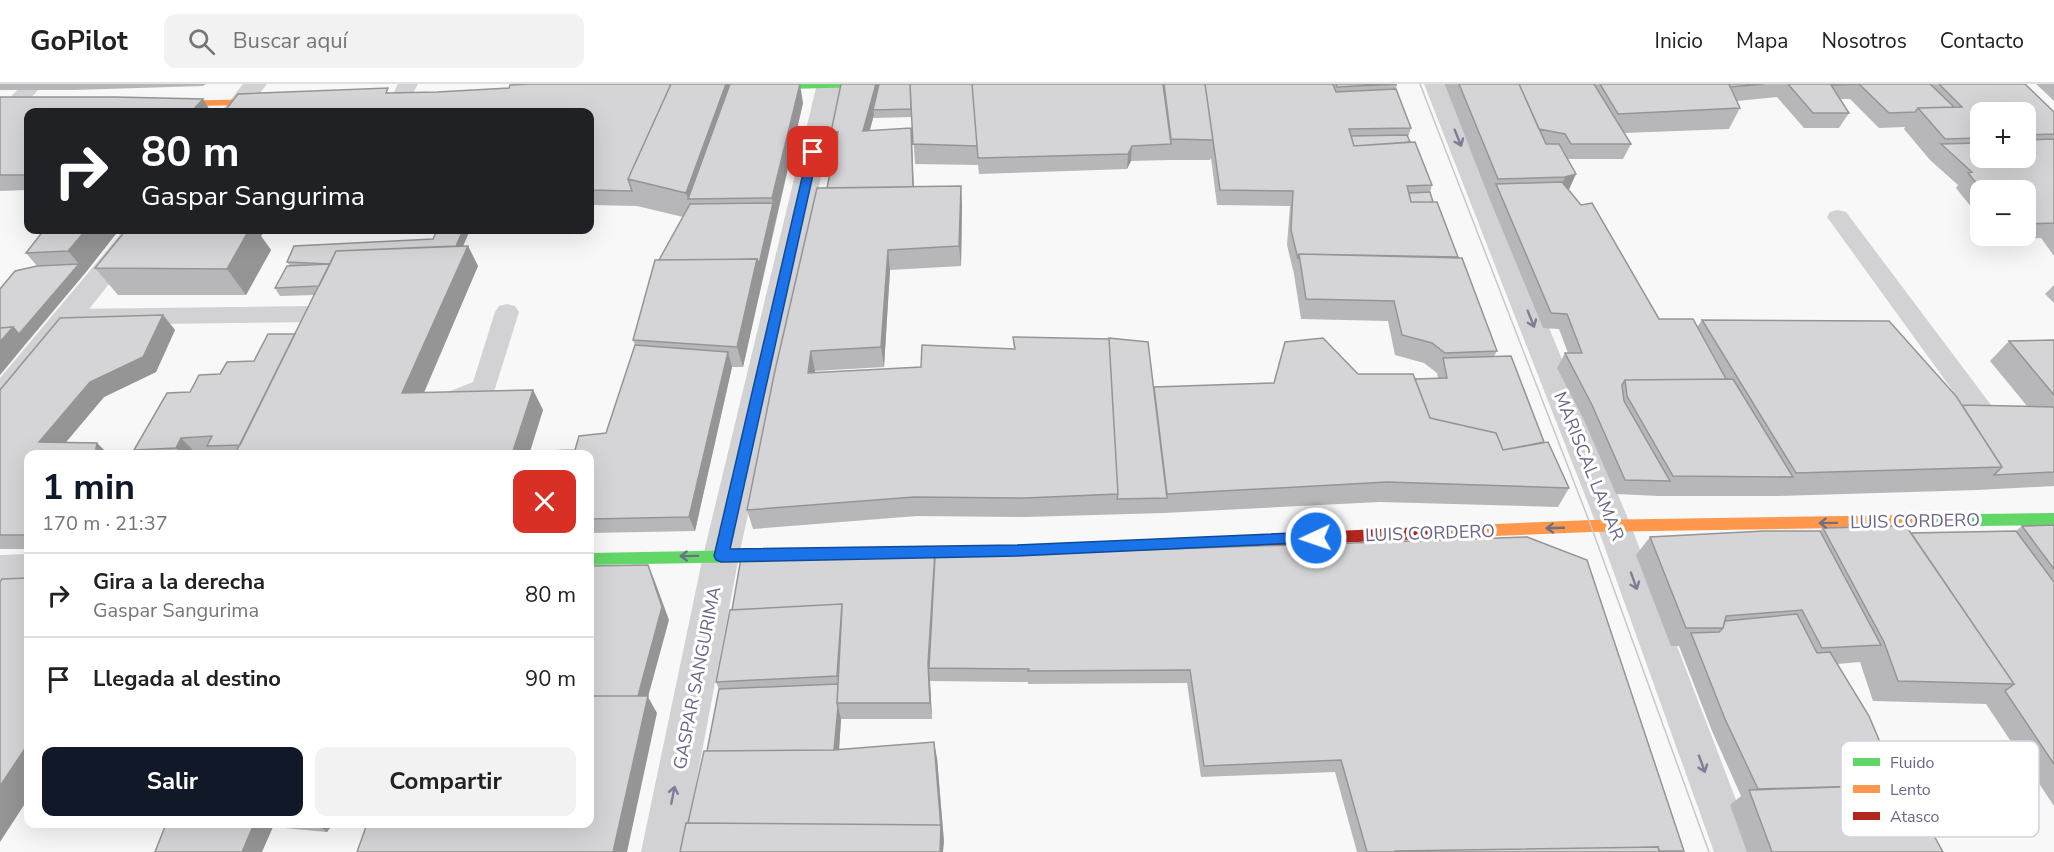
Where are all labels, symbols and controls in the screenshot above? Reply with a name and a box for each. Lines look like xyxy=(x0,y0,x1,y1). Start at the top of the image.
search box xyxy=(164,14,584,68)
text: GoPilot xyxy=(30,22,128,60)
icon: search xyxy=(185,25,218,58)
text: Buscar aquí xyxy=(233,26,348,56)
text: Inicio xyxy=(1655,27,1703,55)
text: Mapa xyxy=(1736,27,1788,55)
text: Nosotros xyxy=(1821,27,1907,55)
text: Contacto xyxy=(1940,27,2024,55)
map controls xyxy=(1970,102,2036,246)
button: + xyxy=(1970,102,2036,168)
text: 80 m xyxy=(141,124,240,181)
pin xyxy=(787,126,838,177)
one-way arrow xyxy=(1453,129,1464,147)
icon: right xyxy=(42,132,120,210)
icon: arrive xyxy=(796,135,829,168)
text: Gaspar Sangurima xyxy=(141,178,365,215)
button: − xyxy=(1970,180,2036,246)
one-way arrow xyxy=(1526,310,1537,328)
street label: MARISCAL LAMAR xyxy=(1548,388,1630,544)
text: 1 min xyxy=(42,463,135,512)
button: close xyxy=(513,470,576,533)
position arrow xyxy=(1284,506,1348,570)
street label: LUIS CORDERO xyxy=(1850,508,1980,534)
text: 170 m · 21:37 xyxy=(42,510,168,537)
one-way arrow xyxy=(1818,517,1838,528)
street label: LUIS CORDERO xyxy=(1365,519,1495,547)
one-way arrow xyxy=(1546,522,1566,533)
one-way arrow xyxy=(679,551,699,562)
text: Gira a la derecha xyxy=(93,567,265,597)
one-way arrow xyxy=(1629,571,1640,590)
icon: right xyxy=(42,579,75,612)
text: 80 m xyxy=(525,580,576,610)
street label: GASPAR SANGURIMA xyxy=(667,584,727,772)
text: Gaspar Sangurima xyxy=(93,597,259,624)
icon: arrive xyxy=(42,663,75,696)
text: Llegada al destino xyxy=(93,664,281,694)
text: 90 m xyxy=(525,664,576,694)
legend xyxy=(1841,741,2039,837)
button: Salir xyxy=(42,747,303,816)
button: Compartir xyxy=(315,747,576,816)
text: Fluido xyxy=(1890,752,1935,774)
one-way arrow xyxy=(1697,754,1708,773)
text: Lento xyxy=(1890,779,1931,801)
one-way arrow xyxy=(668,785,679,805)
text: Atasco xyxy=(1890,806,1939,828)

